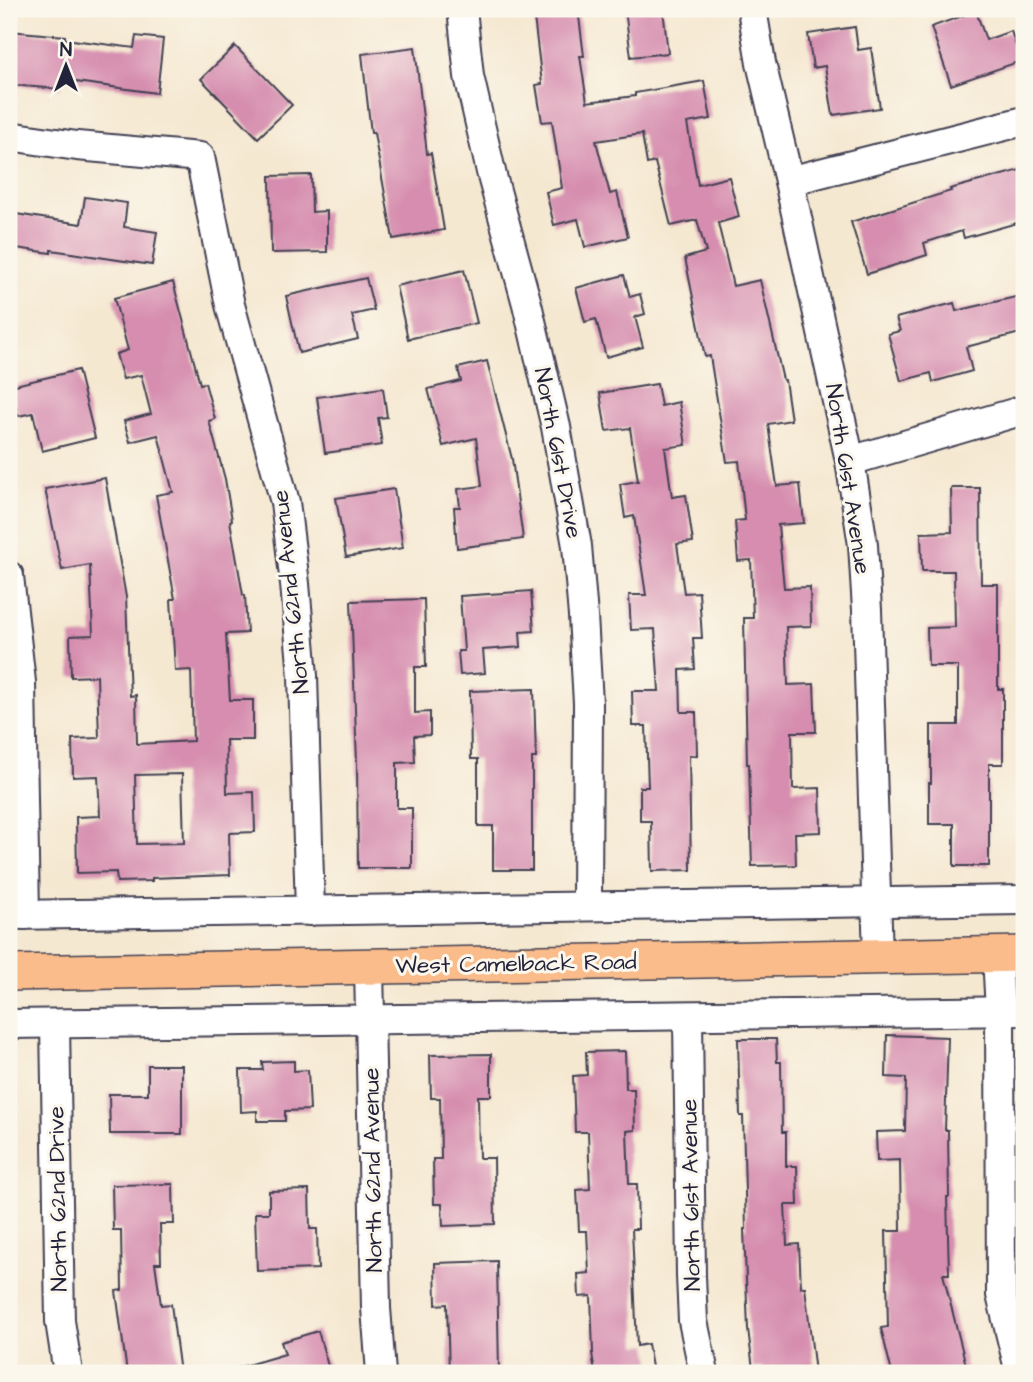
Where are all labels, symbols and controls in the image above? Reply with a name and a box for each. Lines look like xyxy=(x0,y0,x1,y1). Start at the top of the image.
north arrow xyxy=(32,32,102,102)
text: N xyxy=(60,37,72,64)
street label: North 61st Drive xyxy=(526,365,590,541)
street label: North 61st Avenue xyxy=(817,382,879,576)
street label: North 62nd Avenue xyxy=(264,489,318,695)
street label: West Camelback Road xyxy=(395,946,637,982)
street label: North 62nd Avenue xyxy=(355,1067,391,1273)
street label: North 61st Avenue xyxy=(673,1099,709,1291)
street label: North 62nd Drive xyxy=(40,1106,76,1292)

